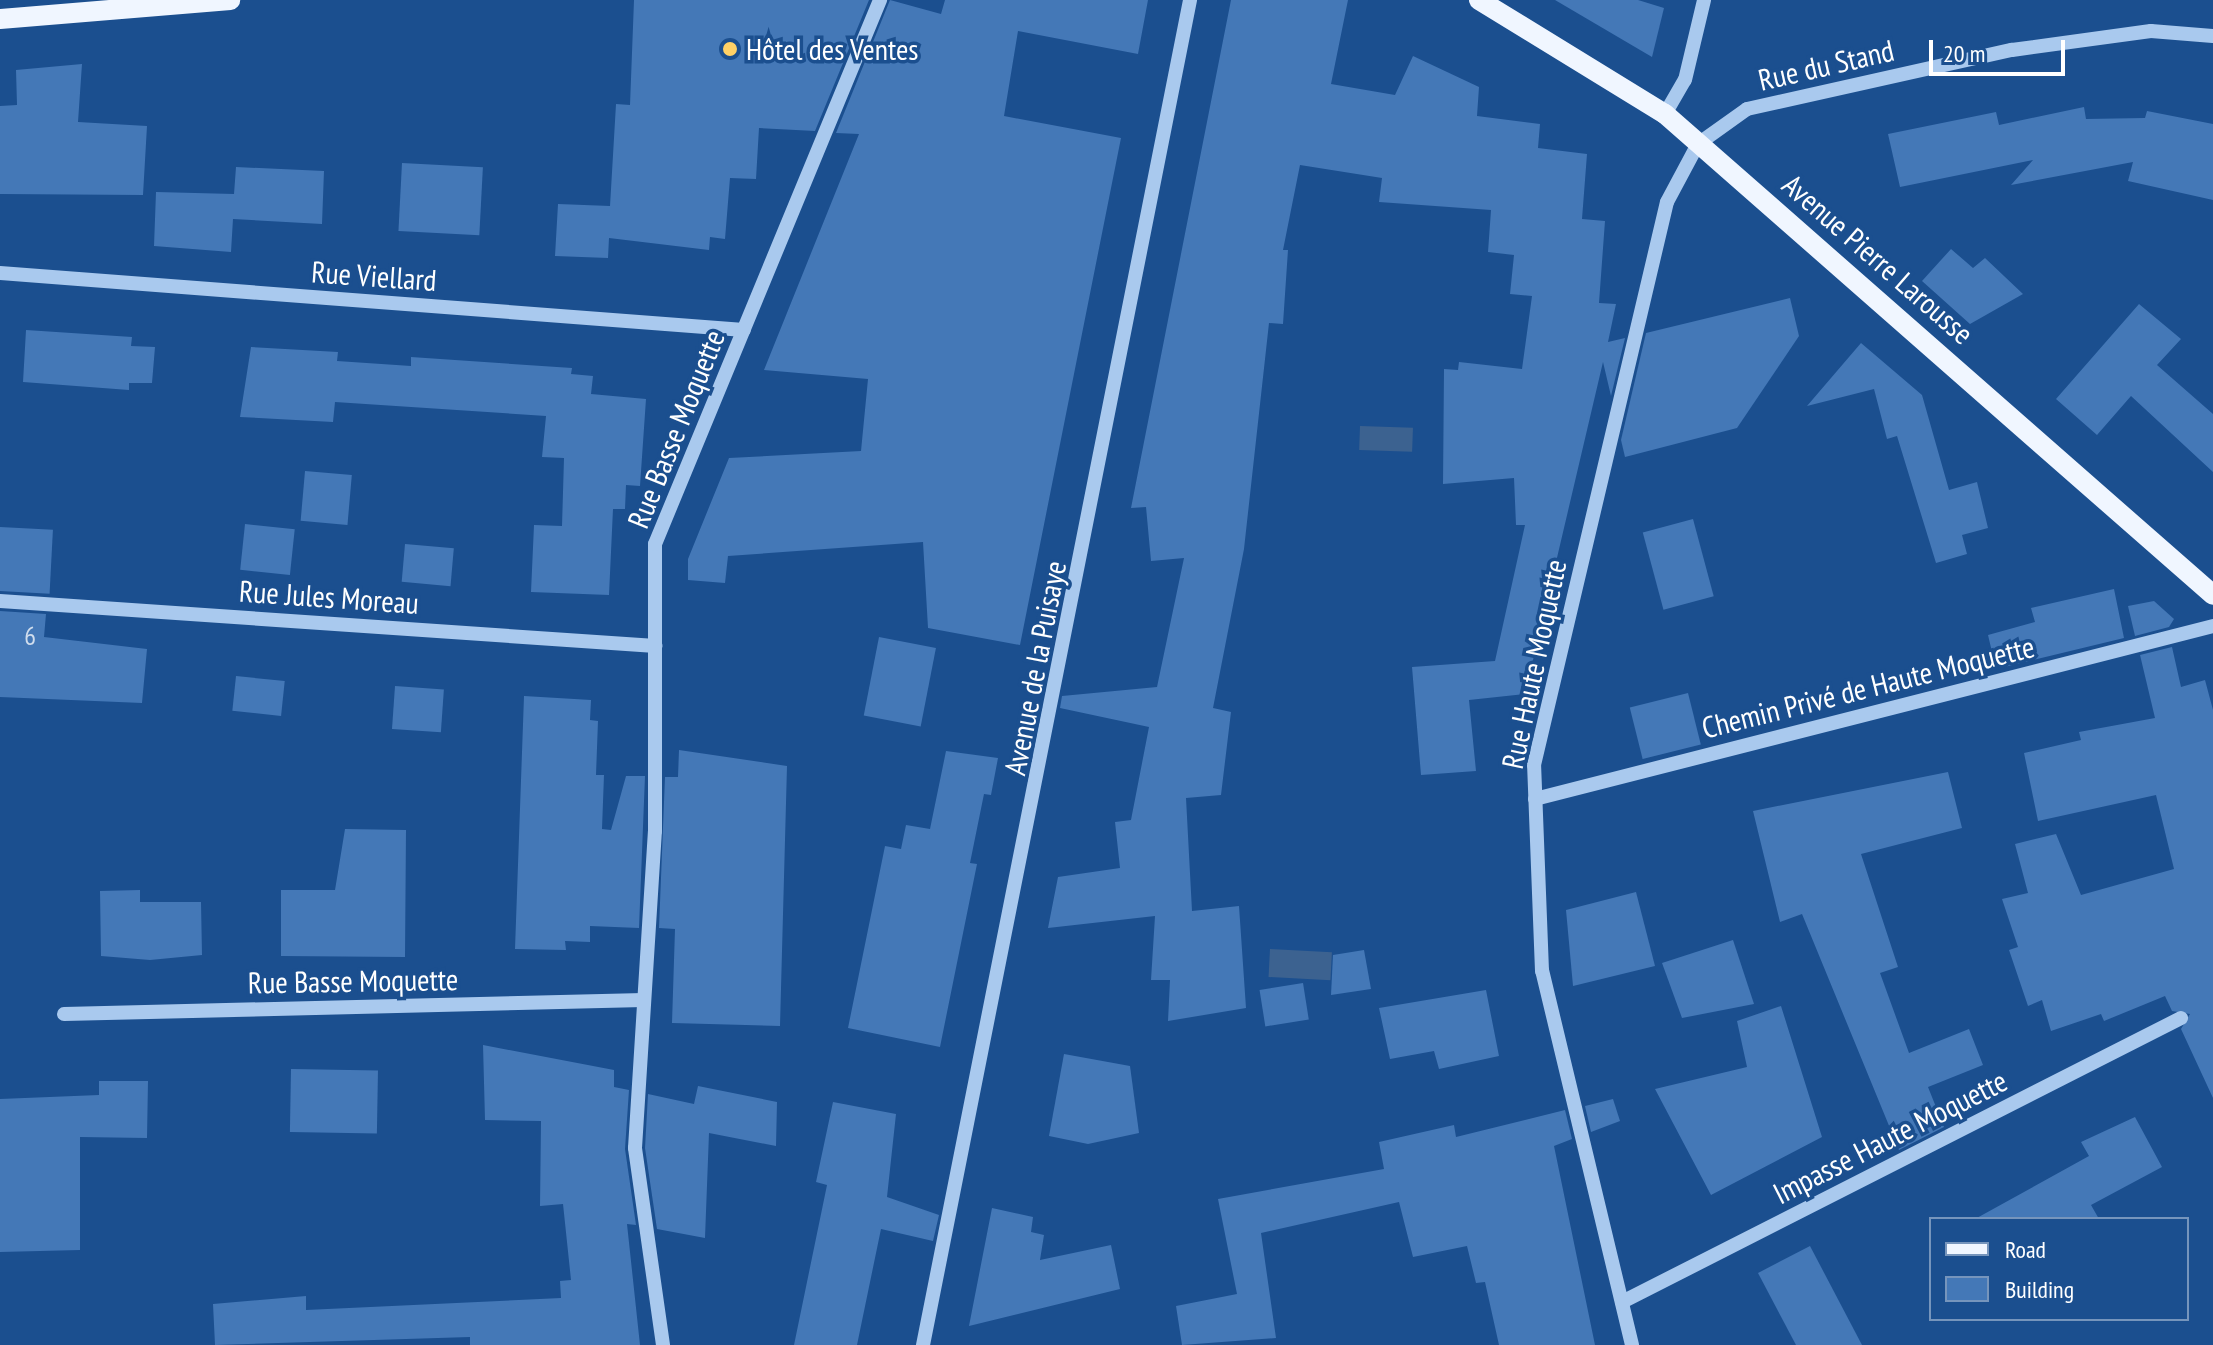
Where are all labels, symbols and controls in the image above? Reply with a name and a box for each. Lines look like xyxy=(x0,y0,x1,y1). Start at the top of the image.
scale bar xyxy=(1933,24,2069,74)
place label: Hôtel des Ventes xyxy=(746,31,919,67)
street label: Rue du Stand xyxy=(1755,32,1897,98)
text: 20 m xyxy=(1943,38,1985,69)
marker: Hôtel des Ventes xyxy=(721,40,739,58)
street label: Avenue Pierre Larousse xyxy=(1775,166,1981,352)
street label: Rue Viellard xyxy=(310,254,438,298)
street label: Rue Basse Moquette xyxy=(620,325,732,533)
street label: Rue Haute Moquette xyxy=(1494,556,1574,772)
street label: Avenue de la Puisaye xyxy=(997,558,1073,778)
street label: Rue Jules Moreau xyxy=(238,573,420,621)
house number: 6 xyxy=(24,620,36,652)
street label: Chemin Privé de Haute Moquette xyxy=(1698,628,2038,746)
street label: Rue Basse Moquette xyxy=(247,961,459,1001)
street label: Impasse Haute Moquette xyxy=(1767,1062,2013,1212)
legend xyxy=(1929,1217,2189,1321)
text: Road xyxy=(2005,1234,2046,1265)
text: Building xyxy=(2005,1274,2074,1305)

